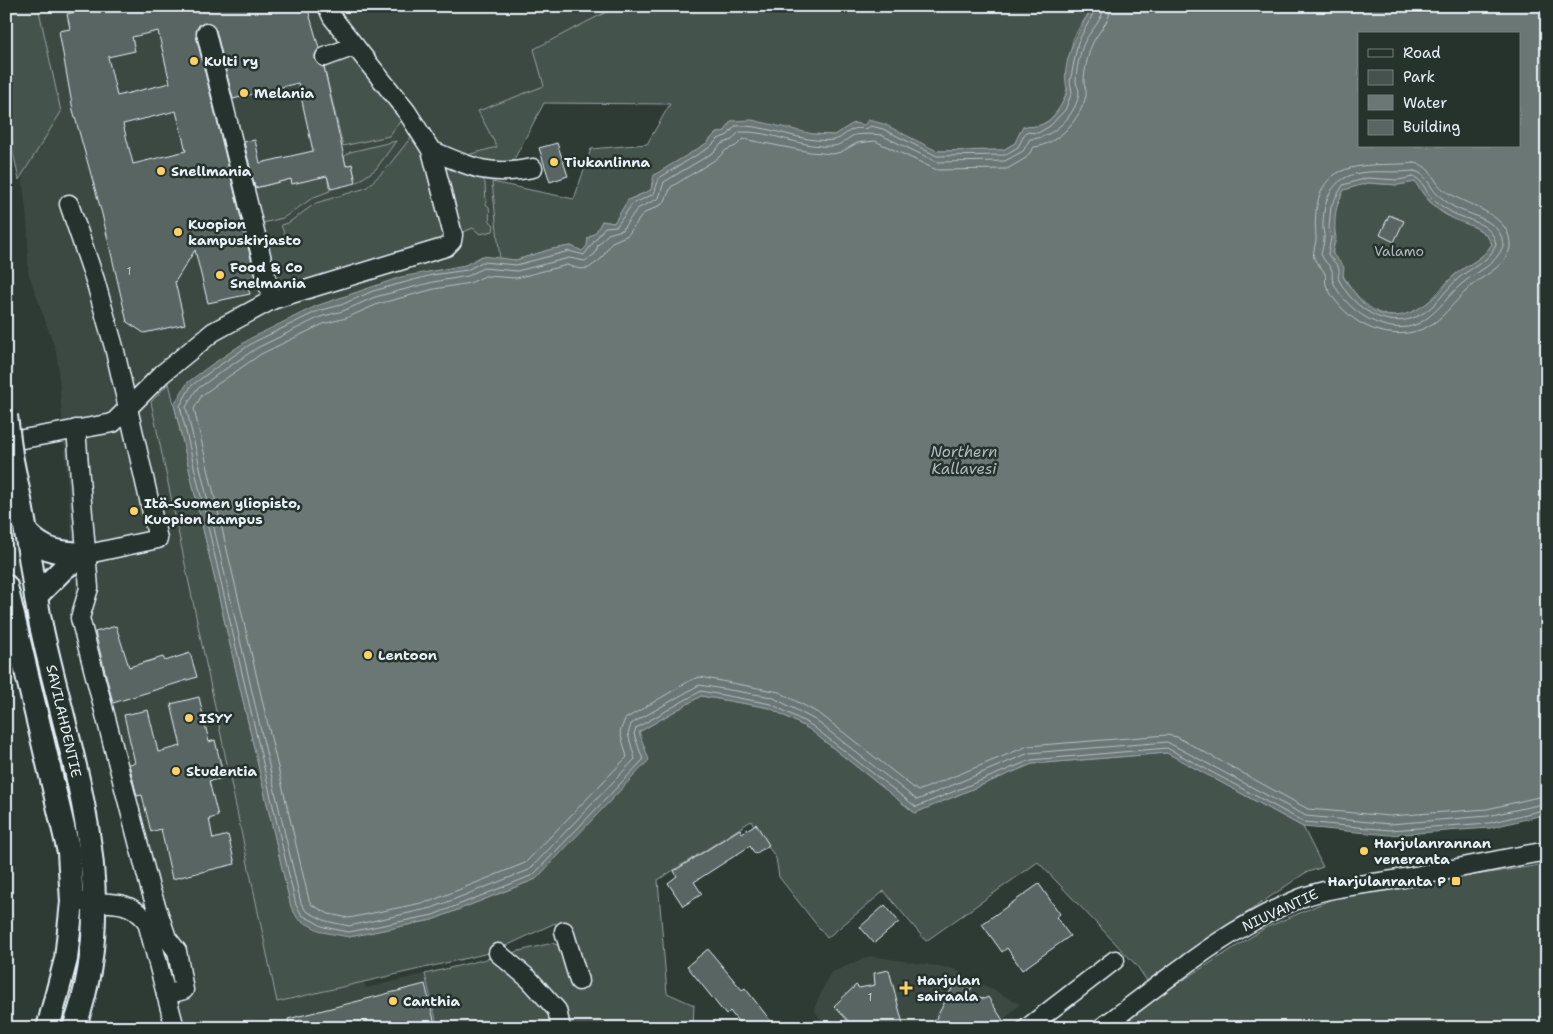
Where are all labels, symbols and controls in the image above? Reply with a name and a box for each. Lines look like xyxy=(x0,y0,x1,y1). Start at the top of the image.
legend xyxy=(1358,32,1520,148)
text: Road xyxy=(1403,43,1441,63)
place label: Kulti ry xyxy=(204,52,258,70)
marker: Kulti ry xyxy=(188,55,200,67)
text: Park xyxy=(1403,67,1435,87)
place label: Melania xyxy=(254,84,315,102)
marker: Melania xyxy=(238,87,250,99)
text: Water xyxy=(1403,93,1447,113)
text: Building xyxy=(1403,117,1460,137)
place label: Tiukanlinna xyxy=(564,153,651,171)
marker: Tiukanlinna xyxy=(548,156,560,168)
place label: Snellmania xyxy=(171,162,252,180)
marker: Snellmania xyxy=(155,165,167,177)
place label: Kuopion kampuskirjasto xyxy=(188,215,301,249)
marker: Kuopion kampuskirjasto xyxy=(172,226,184,238)
park label: Valamo xyxy=(1374,242,1424,260)
place label: Food & Co Snelmania xyxy=(230,258,306,292)
house number: 1 xyxy=(127,264,131,279)
marker: Food & Co Snelmania xyxy=(214,269,226,281)
water label: Northern Kallavesi xyxy=(931,442,997,479)
place label: Itä-Suomen yliopisto, Kuopion kampus xyxy=(144,494,301,528)
marker: Itä-Suomen yliopisto, Kuopion kampus xyxy=(128,505,140,517)
place label: Lentoon xyxy=(378,646,437,664)
marker: Lentoon xyxy=(362,649,374,661)
street label: SAVILAHDENTIE xyxy=(42,663,86,779)
place label: ISYY xyxy=(199,709,233,727)
marker: ISYY xyxy=(183,712,195,724)
place label: Studentia xyxy=(186,762,258,780)
marker: Studentia xyxy=(170,765,182,777)
place label: Harjulanrannan veneranta xyxy=(1374,834,1491,868)
marker: Harjulanrannan veneranta xyxy=(1358,845,1370,857)
place label: Harjulanranta P xyxy=(1328,872,1446,890)
marker: Harjulanranta P xyxy=(1450,875,1462,887)
street label: NIUVANTIE xyxy=(1239,884,1321,935)
place label: Harjulan sairaala xyxy=(917,971,980,1005)
marker: Harjulan sairaala xyxy=(899,981,913,995)
house number: 1 xyxy=(868,990,872,1005)
place label: Canthia xyxy=(403,992,461,1010)
marker: Canthia xyxy=(387,995,399,1007)

